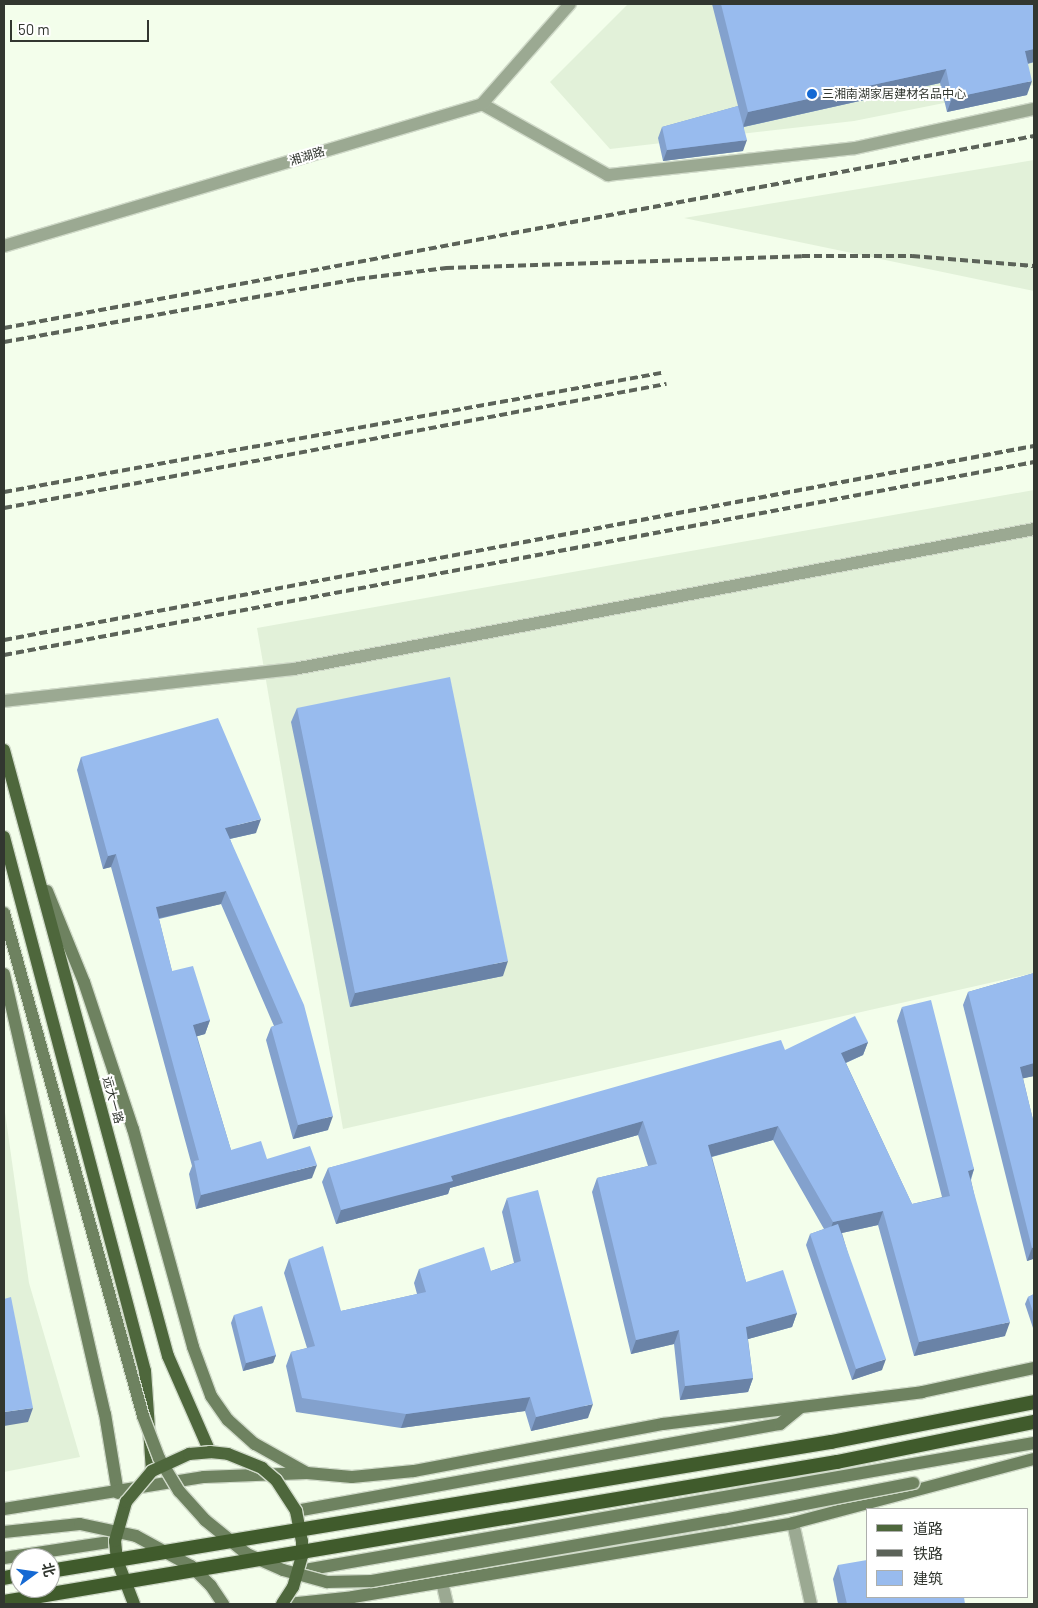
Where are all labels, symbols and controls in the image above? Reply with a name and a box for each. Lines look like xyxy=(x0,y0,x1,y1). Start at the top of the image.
scale bar xyxy=(12,10,151,42)
text: 50 m xyxy=(18,20,50,38)
place label: 三湘南湖家居建材名品中心 xyxy=(822,87,966,101)
marker: 三湘南湖家居建材名品中心 xyxy=(806,88,818,100)
street label: 湘湖路 xyxy=(288,144,326,168)
street label: 远大一路 xyxy=(100,1075,126,1125)
legend xyxy=(866,1508,1028,1598)
text: 道路 xyxy=(913,1519,943,1537)
text: 铁路 xyxy=(913,1544,943,1562)
north arrow xyxy=(10,1548,60,1598)
text: 北 xyxy=(39,1561,59,1578)
text: 建筑 xyxy=(913,1569,943,1587)

